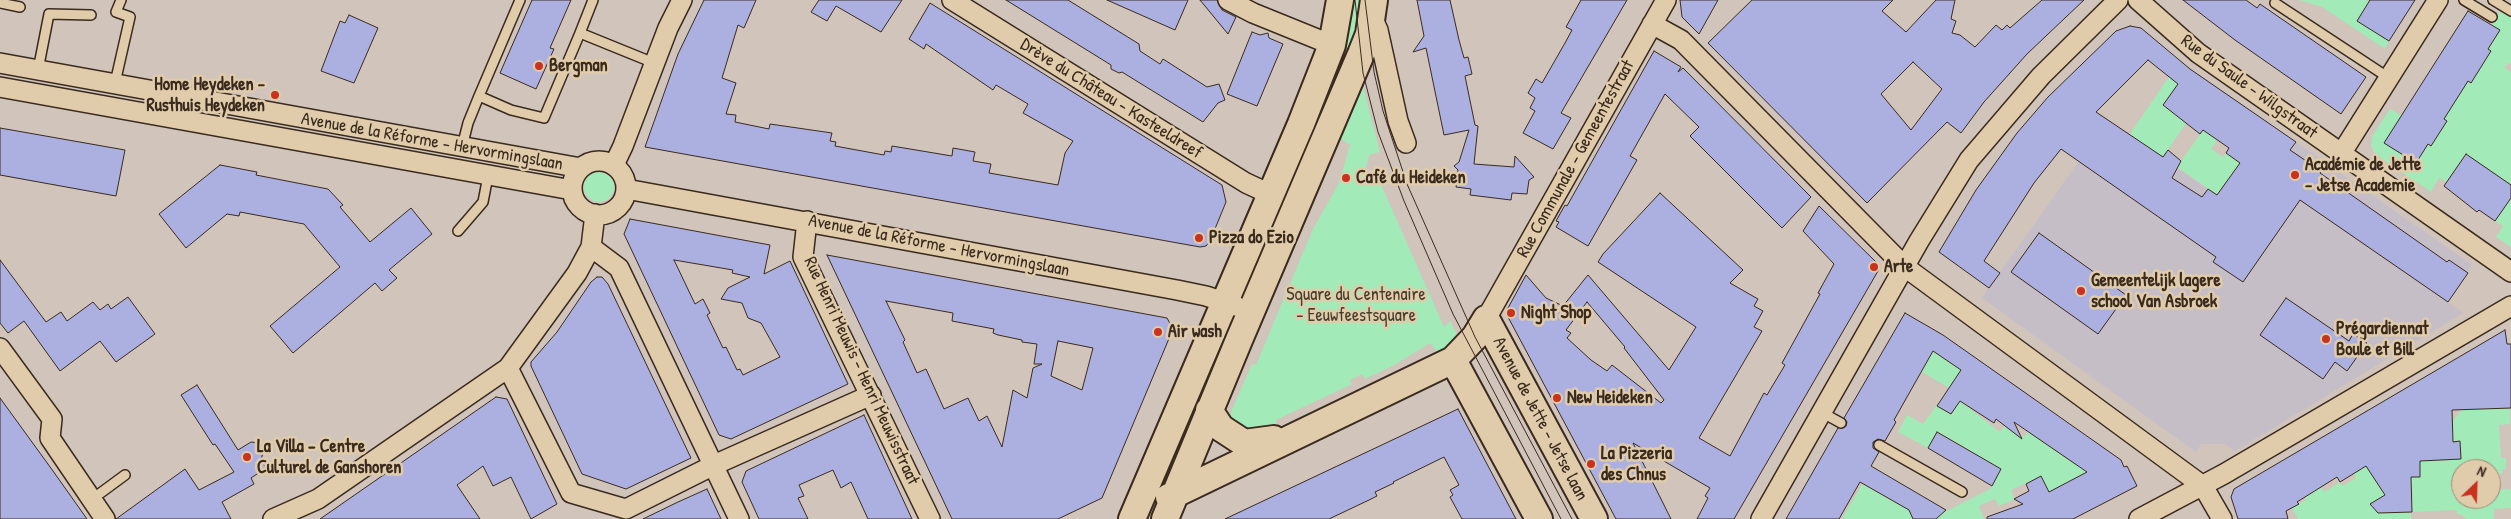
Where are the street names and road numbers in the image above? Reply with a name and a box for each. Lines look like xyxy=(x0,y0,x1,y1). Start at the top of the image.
street label: Rue du Saule - Wilgstraat xyxy=(2177,30,2321,144)
street label: Drève du Château - Kasteeldreef xyxy=(1016,34,1206,164)
street label: Rue Communale - Gemeentestraat xyxy=(1513,57,1639,261)
street label: Avenue de la Réforme - Hervormingslaan xyxy=(299,108,565,176)
street label: Avenue de la Réforme - Hervormingslaan xyxy=(807,210,1071,282)
street label: Rue Henri Meuwis - Henri Meuwisstraat xyxy=(799,254,923,488)
street label: Avenue de Jette - Jetse laan xyxy=(1488,333,1592,505)

